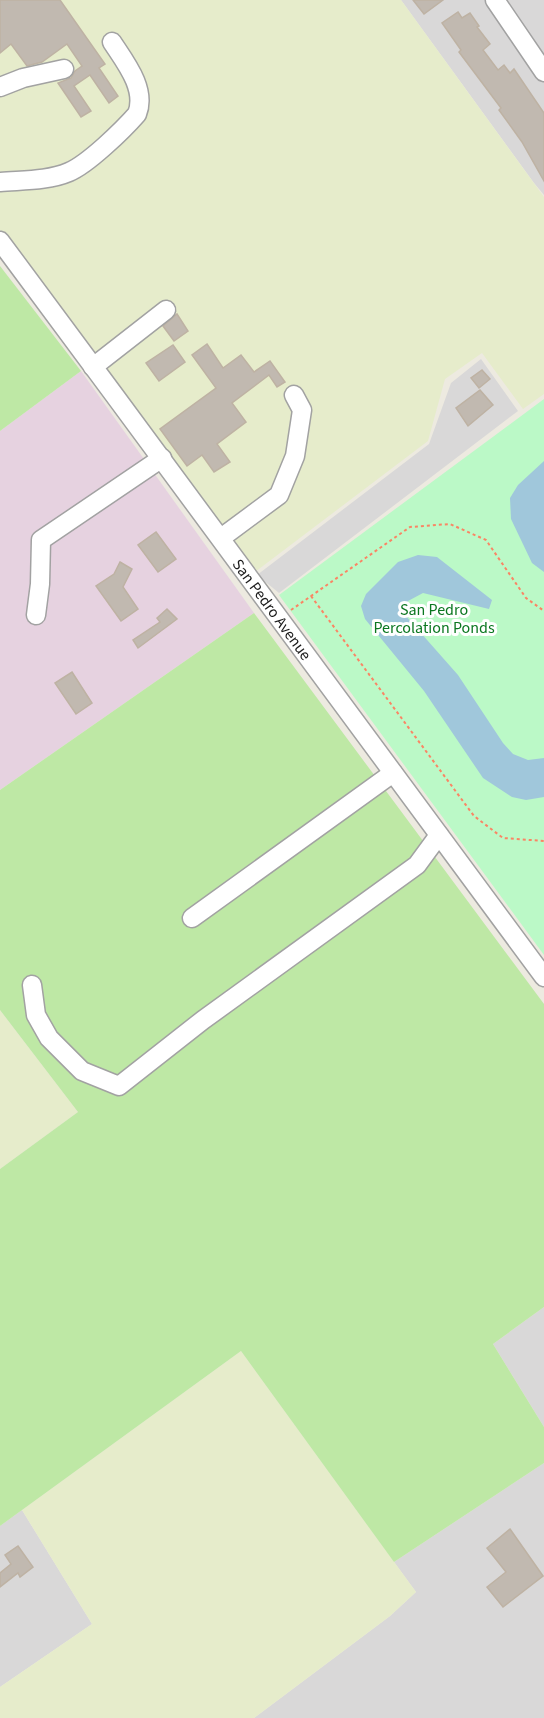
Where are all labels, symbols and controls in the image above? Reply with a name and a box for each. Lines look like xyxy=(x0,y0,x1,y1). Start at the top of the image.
street label: San Pedro Avenue xyxy=(227,555,316,665)
park label: San Pedro Percolation Ponds xyxy=(373,599,495,639)

